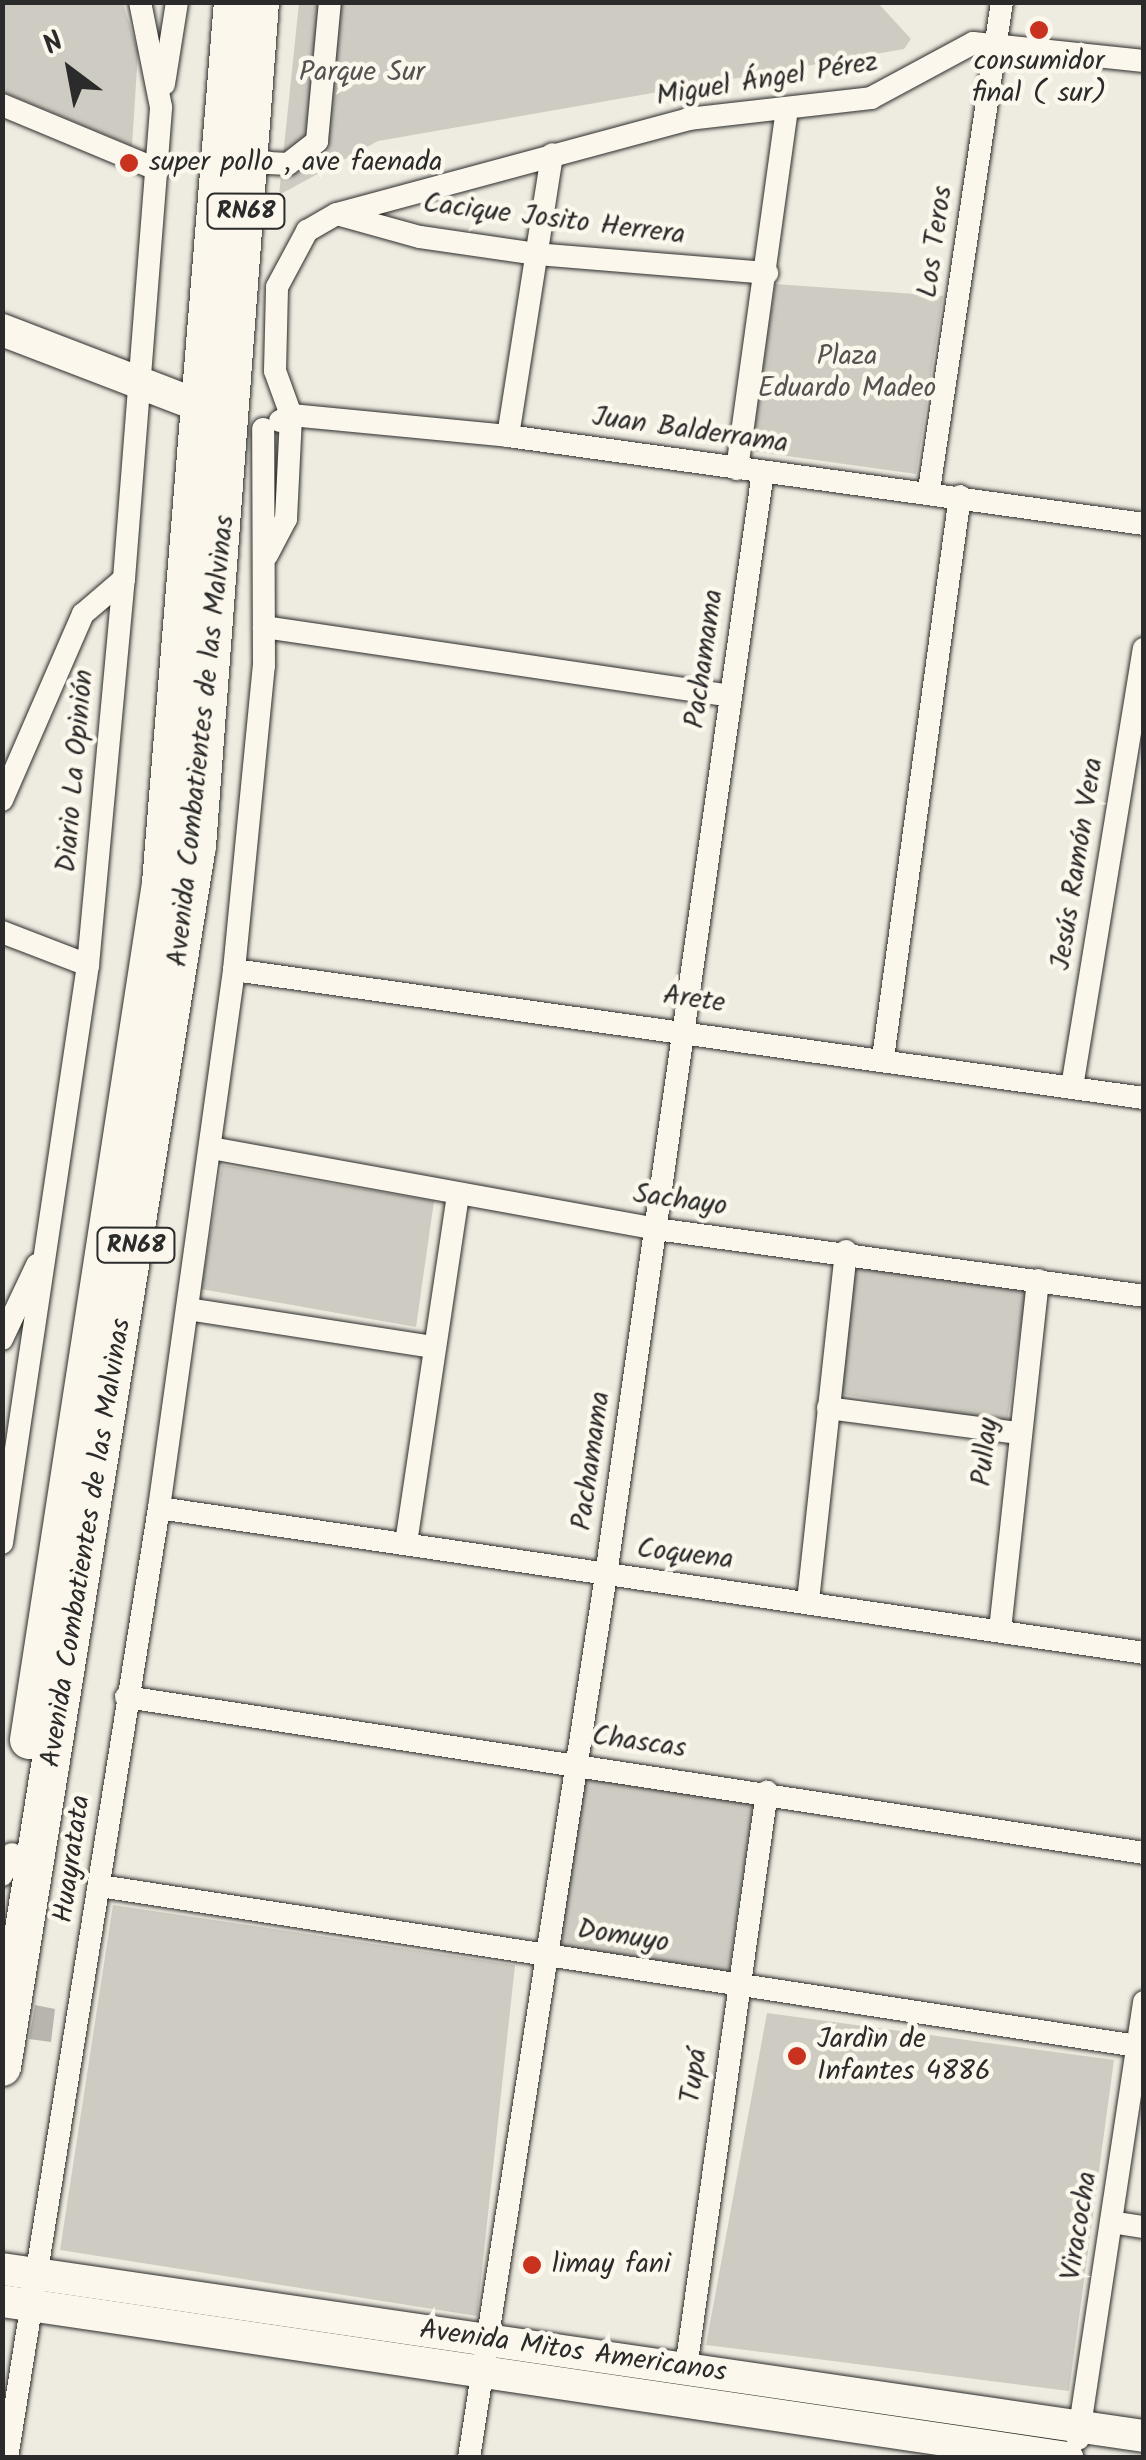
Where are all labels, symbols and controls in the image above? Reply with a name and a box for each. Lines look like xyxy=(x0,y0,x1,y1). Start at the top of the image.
marker: consumidor final ( sur) xyxy=(1028,19,1050,41)
north arrow xyxy=(20,20,120,120)
text: N xyxy=(34,20,73,68)
place label: consumidor final ( sur) xyxy=(972,45,1106,111)
street label: Miguel Ángel Pérez xyxy=(654,46,880,114)
park label: Parque Sur xyxy=(299,56,425,90)
place label: super pollo , ave faenada xyxy=(149,146,442,180)
marker: super pollo , ave faenada xyxy=(118,152,140,174)
street label: Los Teros xyxy=(912,184,960,300)
street label: Cacique Josito Herrera xyxy=(421,187,687,253)
road number: RN68 xyxy=(206,191,286,231)
park label: Plaza Eduardo Madeo xyxy=(758,340,936,406)
street label: Juan Balderrama xyxy=(590,401,790,461)
street label: Avenida Combatientes de las Malvinas xyxy=(162,513,242,969)
street label: Pachamama xyxy=(679,587,731,731)
street label: Diario La Opinión xyxy=(50,668,102,874)
street label: Jesús Ramón Vera xyxy=(1045,755,1111,973)
street label: Arete xyxy=(661,979,727,1021)
street label: Sachayo xyxy=(631,1178,729,1224)
road number: RN68 xyxy=(96,1225,176,1265)
street label: Avenida Combatientes de las Malvinas xyxy=(35,1316,139,1770)
street label: Pachamama xyxy=(566,1389,618,1533)
street label: Pullay xyxy=(966,1416,1006,1488)
street label: Coquena xyxy=(635,1532,735,1578)
street label: Chascas xyxy=(590,1720,688,1766)
street label: Huayratata xyxy=(47,1793,99,1925)
street label: Domuyo xyxy=(575,1913,671,1961)
place label: Jardìn de Infantes 4886 xyxy=(817,2023,990,2089)
marker: Jardìn de Infantes 4886 xyxy=(786,2045,808,2067)
street label: Tupá xyxy=(675,2046,715,2106)
street label: Viracocha xyxy=(1055,2169,1105,2283)
place label: limay fani xyxy=(552,2248,671,2282)
marker: limay fani xyxy=(521,2254,543,2276)
street label: Avenida Mitos Americanos xyxy=(417,2314,729,2390)

